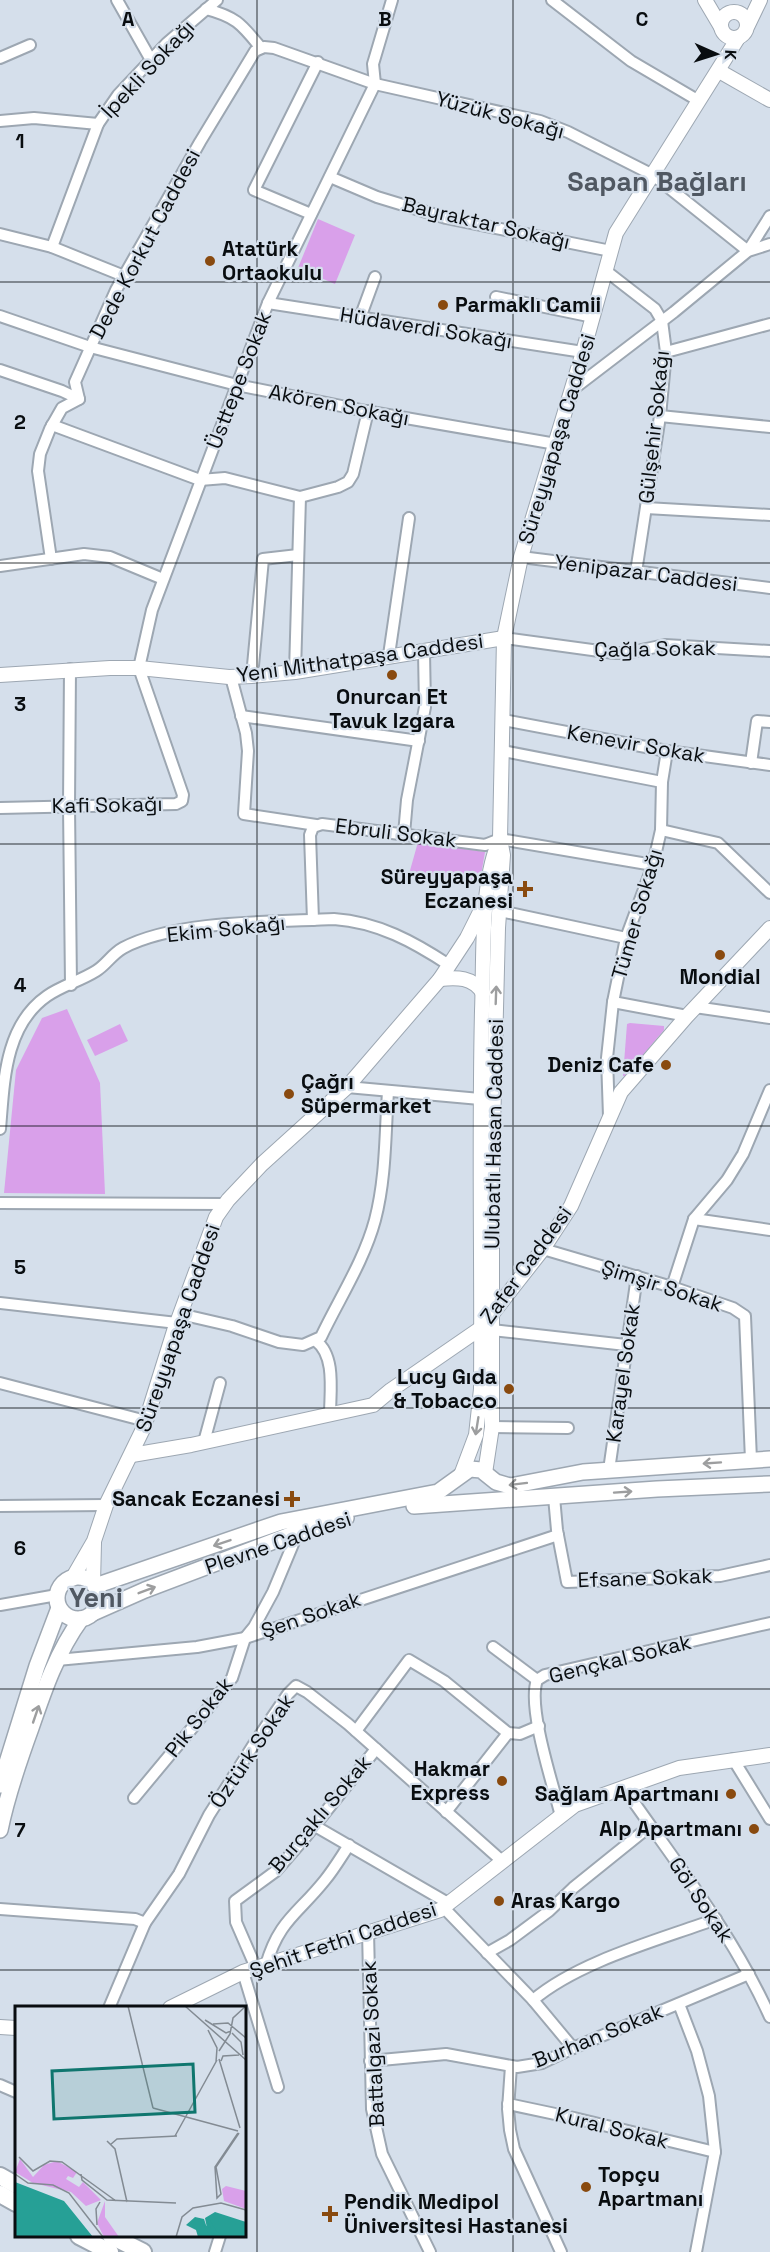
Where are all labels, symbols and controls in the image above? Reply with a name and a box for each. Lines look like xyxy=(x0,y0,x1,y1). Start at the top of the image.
text: A xyxy=(122,6,135,32)
text: B xyxy=(378,6,392,32)
text: C xyxy=(636,6,649,32)
street label: İpekli Sokağı xyxy=(95,14,200,124)
north arrow xyxy=(686,24,746,84)
text: K xyxy=(720,49,741,60)
street label: Yüzük Sokağı xyxy=(433,84,567,145)
text: 1 xyxy=(15,128,25,154)
street label: Dede Korkut Caddesi xyxy=(83,144,206,343)
district label: Sapan Bağları xyxy=(567,164,747,199)
street label: Bayraktar Sokağı xyxy=(399,190,573,255)
place label: Atatürk Ortaokulu xyxy=(222,235,322,286)
marker: Atatürk Ortaokulu xyxy=(203,254,217,268)
place label: Parmaklı Camii xyxy=(455,291,601,318)
marker: Parmaklı Camii xyxy=(436,298,450,312)
street label: Hüdaverdi Sokağı xyxy=(338,301,514,354)
street label: Üsttepe Sokak xyxy=(200,307,277,453)
street label: Süreyyapaşa Caddesi xyxy=(512,330,601,547)
street label: Gülşehir Sokağı xyxy=(632,349,675,505)
street label: Akören Sokağı xyxy=(267,378,412,431)
text: 2 xyxy=(14,409,26,435)
street label: Yenipazar Caddesi xyxy=(553,548,739,597)
street label: Yeni Mithatpaşa Caddesi xyxy=(235,627,485,688)
street label: Çağla Sokak xyxy=(594,634,716,663)
marker: Onurcan Et Tavuk Izgara xyxy=(385,668,399,682)
place label: Onurcan Et Tavuk Izgara xyxy=(329,683,455,734)
text: 3 xyxy=(14,691,26,717)
street label: Kenevir Sokak xyxy=(565,718,707,769)
street label: Kafi Sokağı xyxy=(51,790,163,819)
street label: Ebruli Sokak xyxy=(334,812,458,853)
street label: Tümer Sokağı xyxy=(605,845,668,982)
place label: Süreyyapaşa Eczanesi xyxy=(381,863,513,914)
marker: Süreyyapaşa Eczanesi xyxy=(518,882,532,896)
street label: Ekim Sokağı xyxy=(165,909,287,948)
marker: Mondial xyxy=(713,948,727,962)
place label: Mondial xyxy=(679,963,761,990)
text: 4 xyxy=(14,972,27,998)
one-way arrow xyxy=(491,985,502,1005)
street label: Ulubatlı Hasan Caddesi xyxy=(478,1019,509,1249)
place label: Deniz Cafe xyxy=(547,1051,654,1078)
marker: Deniz Cafe xyxy=(659,1058,673,1072)
place label: Çağrı Süpermarket xyxy=(301,1068,431,1119)
marker: Çağrı Süpermarket xyxy=(282,1087,296,1101)
street label: Zafer Caddesi xyxy=(474,1201,577,1329)
street label: Süreyyapaşa Caddesi xyxy=(129,1220,226,1435)
street label: Şimşir Sokak xyxy=(598,1253,726,1318)
text: 5 xyxy=(14,1254,26,1280)
street label: Karayel Sokak xyxy=(599,1302,646,1444)
place label: Lucy Gıda & Tobacco xyxy=(394,1363,497,1414)
marker: Lucy Gıda & Tobacco xyxy=(502,1382,516,1396)
one-way arrow xyxy=(471,1416,482,1435)
one-way arrow xyxy=(702,1457,722,1468)
one-way arrow xyxy=(509,1479,528,1490)
place label: Sancak Eczanesi xyxy=(112,1485,280,1512)
one-way arrow xyxy=(612,1486,632,1497)
marker: Sancak Eczanesi xyxy=(285,1492,299,1506)
street label: Plevne Caddesi xyxy=(201,1505,354,1580)
text: 6 xyxy=(14,1535,26,1561)
one-way arrow xyxy=(213,1538,232,1549)
street label: Efsane Sokak xyxy=(577,1562,713,1593)
district label: Yeni xyxy=(69,1580,123,1615)
one-way arrow xyxy=(137,1584,156,1595)
street label: Şen Sokak xyxy=(257,1585,364,1644)
street label: Gençkal Sokak xyxy=(546,1628,694,1689)
street label: Pik Sokak xyxy=(159,1671,238,1762)
street label: Öztürk Sokak xyxy=(203,1688,300,1813)
one-way arrow xyxy=(31,1705,42,1724)
street label: Burçaklı Sokak xyxy=(262,1749,377,1878)
place label: Hakmar Express xyxy=(410,1755,490,1806)
marker: Hakmar Express xyxy=(495,1774,509,1788)
place label: Sağlam Apartmanı xyxy=(535,1780,719,1807)
marker: Sağlam Apartmanı xyxy=(724,1787,738,1801)
place label: Alp Apartmanı xyxy=(599,1815,742,1842)
text: 7 xyxy=(14,1817,26,1843)
marker: Alp Apartmanı xyxy=(747,1822,761,1836)
street label: Göl Sokak xyxy=(663,1852,740,1948)
place label: Aras Kargo xyxy=(511,1887,620,1914)
marker: Aras Kargo xyxy=(492,1894,506,1908)
street label: Şehit Fethi Caddesi xyxy=(246,1895,440,1984)
street label: Battalgazi Sokak xyxy=(355,1960,390,2128)
street label: Burhan Sokak xyxy=(529,1997,667,2074)
inset map xyxy=(15,2006,246,2237)
street label: Kural Sokak xyxy=(553,2100,672,2155)
place label: Topçu Apartmanı xyxy=(598,2161,703,2212)
marker: Topçu Apartmanı xyxy=(579,2180,593,2194)
place label: Pendik Medipol Üniversitesi Hastanesi xyxy=(344,2188,568,2239)
marker: Pendik Medipol Üniversitesi Hastanesi xyxy=(321,2205,339,2223)

